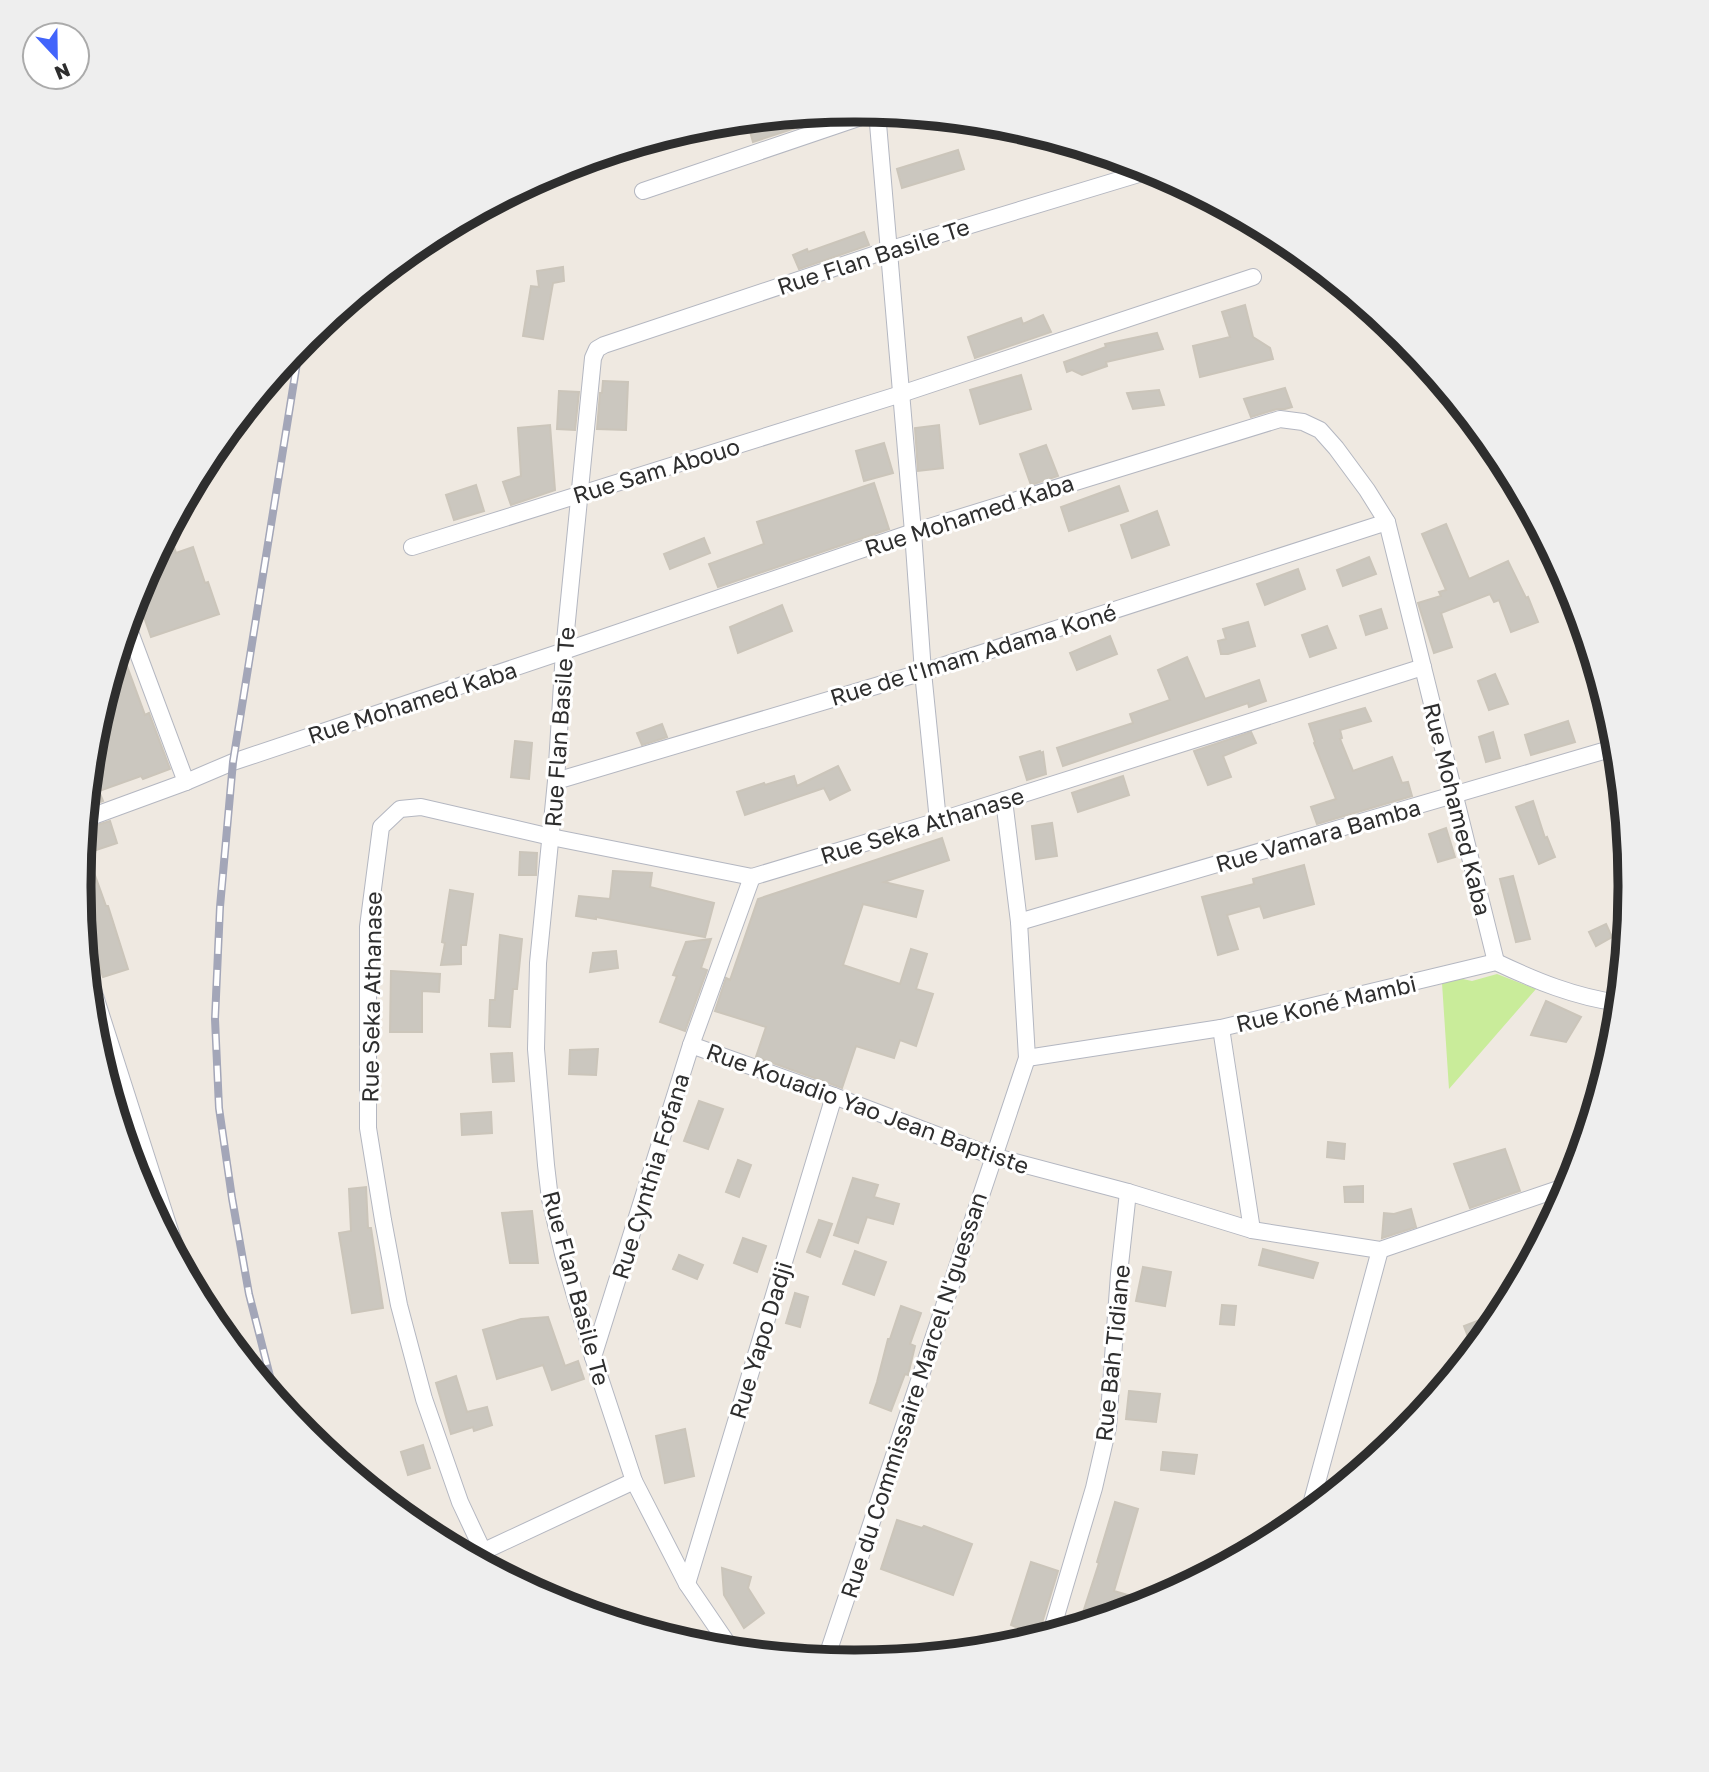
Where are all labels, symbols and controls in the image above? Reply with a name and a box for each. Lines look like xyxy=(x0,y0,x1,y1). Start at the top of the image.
north arrow xyxy=(21,21,91,91)
text: N xyxy=(52,59,74,86)
street label: Rue Flan Basile Te xyxy=(773,212,973,300)
street label: Rue Sam Abouo xyxy=(569,431,743,509)
street label: Rue Mohamed Kaba xyxy=(861,468,1077,562)
street label: Rue de l'Imam Adama Koné xyxy=(827,597,1119,711)
street label: Rue Flan Basile Te xyxy=(538,626,580,828)
street label: Rue Mohamed Kaba xyxy=(304,655,520,749)
street label: Rue Mohamed Kaba xyxy=(1418,700,1498,918)
street label: Rue Seka Athanase xyxy=(817,781,1027,869)
street label: Rue Vamara Bamba xyxy=(1212,792,1424,878)
street label: Rue Seka Athanase xyxy=(355,891,387,1103)
street label: Rue Koné Mambi xyxy=(1233,969,1419,1037)
street label: Rue Kouadio Yao Jean Baptiste xyxy=(703,1036,1033,1180)
street label: Rue Cynthia Fofana xyxy=(605,1070,695,1282)
street label: Rue Flan Basile Te xyxy=(538,1187,616,1389)
street label: Rue du Commissaire Marcel N'guessan xyxy=(834,1188,992,1602)
street label: Rue Yapo Dadji xyxy=(723,1258,797,1422)
street label: Rue Bah Tidiane xyxy=(1089,1263,1135,1443)

